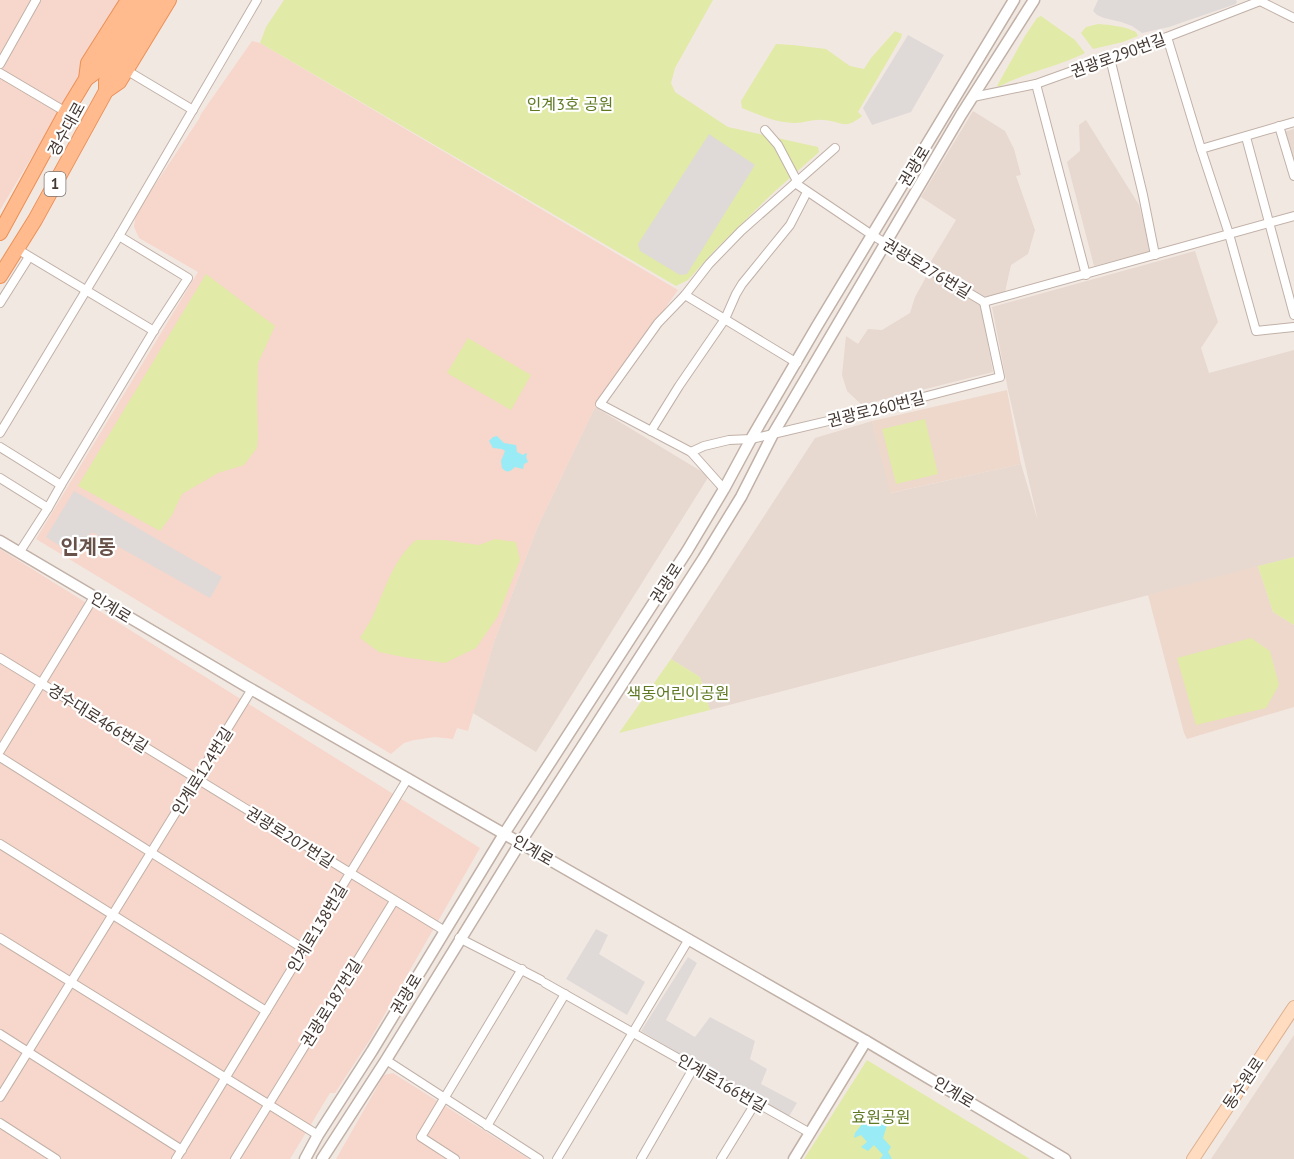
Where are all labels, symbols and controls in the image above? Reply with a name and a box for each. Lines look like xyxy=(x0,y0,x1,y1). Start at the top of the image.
street label: 권광로290번길 xyxy=(1068,29,1168,81)
park label: 인계3호 공원 xyxy=(527,94,613,114)
street label: 경수대로 xyxy=(43,98,89,160)
street label: 권광로 xyxy=(894,142,934,190)
road number: 1 xyxy=(44,172,66,196)
street label: 권광로276번길 xyxy=(879,234,975,302)
street label: 권광로260번길 xyxy=(825,387,927,431)
district label: 인계동 xyxy=(60,534,116,560)
street label: 권광로 xyxy=(646,559,687,607)
street label: 인계로 xyxy=(87,587,135,627)
street label: 경수대로466번길 xyxy=(44,679,152,757)
park label: 색동어린이공원 xyxy=(626,683,730,703)
street label: 인계로124번길 xyxy=(167,723,237,819)
street label: 권광로207번길 xyxy=(242,802,338,872)
street label: 인계로 xyxy=(509,830,557,870)
street label: 인계로138번길 xyxy=(283,880,351,976)
street label: 권광로187번길 xyxy=(296,955,366,1051)
street label: 권광로 xyxy=(386,970,426,1018)
street label: 인계로166번길 xyxy=(674,1049,770,1117)
street label: 동수원로 xyxy=(1218,1053,1268,1113)
street label: 인계로 xyxy=(930,1072,978,1112)
park label: 효원공원 xyxy=(852,1107,910,1127)

